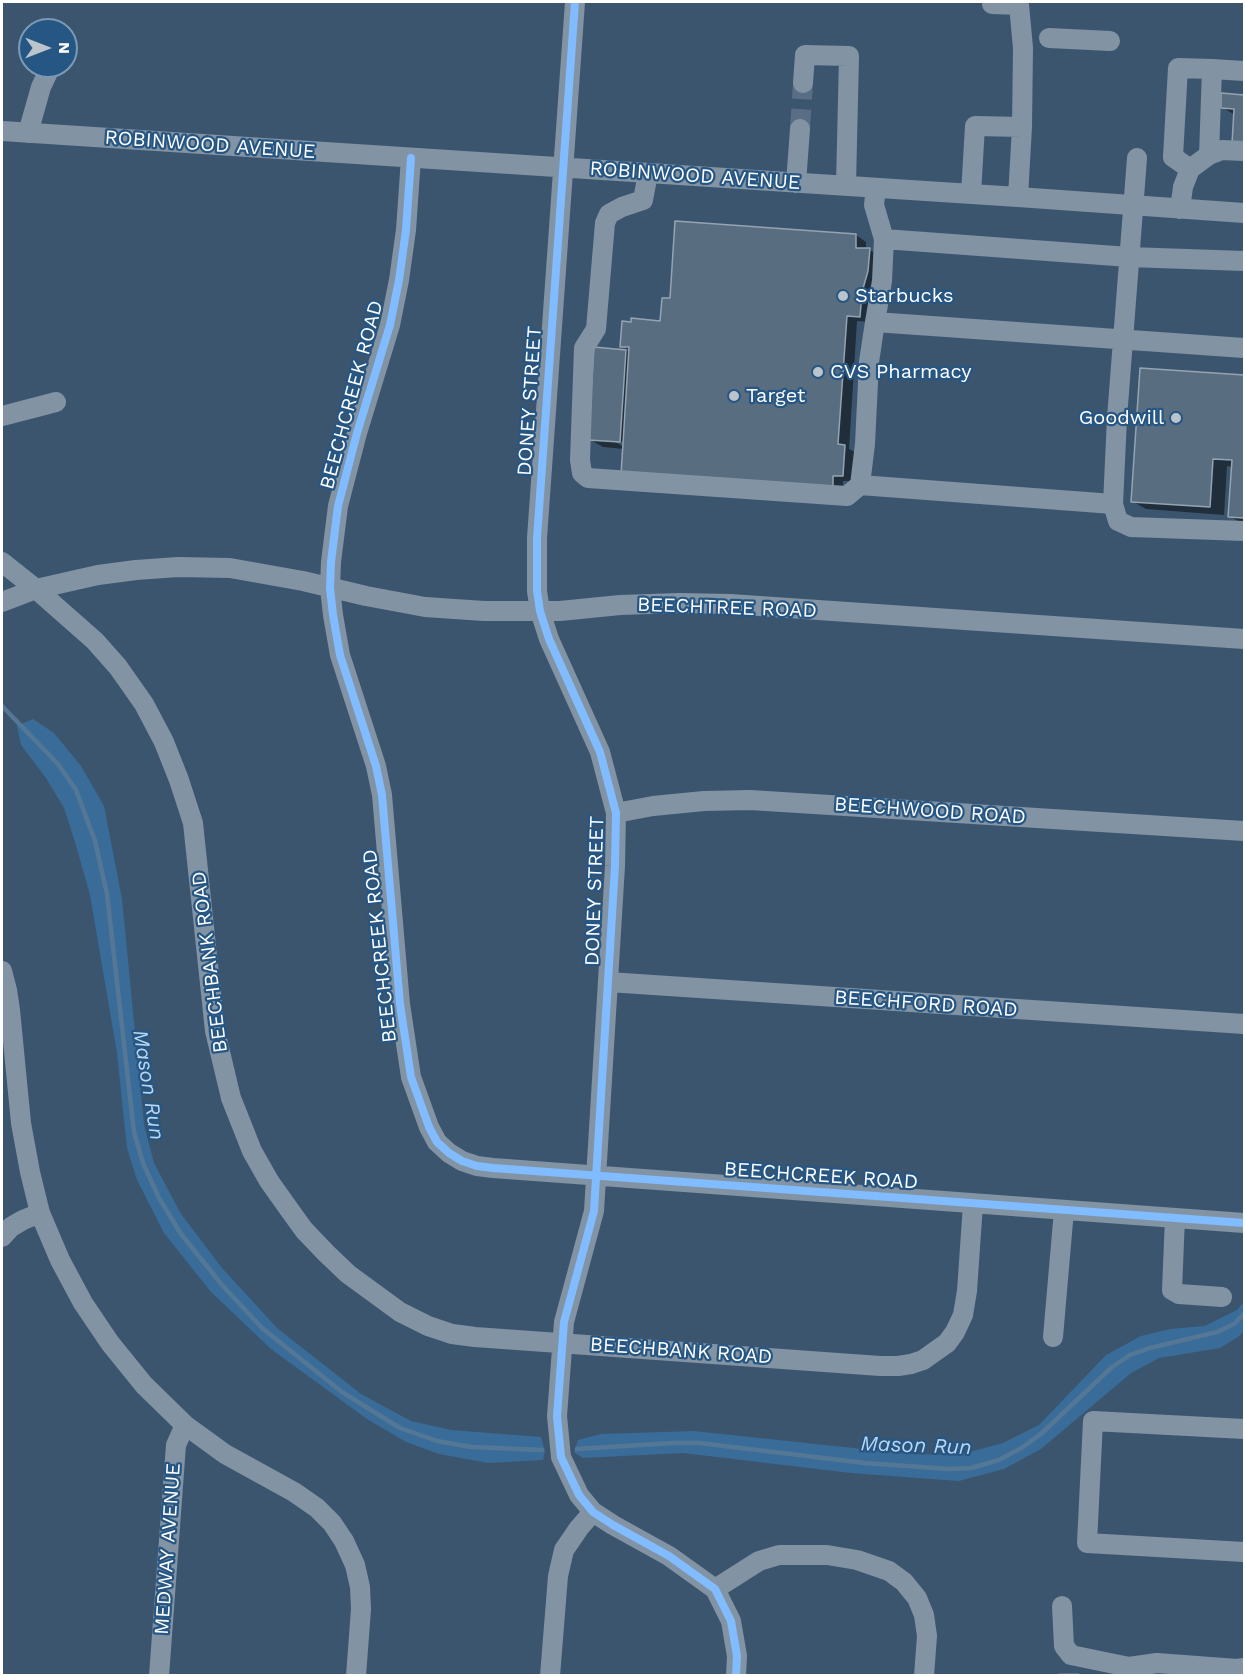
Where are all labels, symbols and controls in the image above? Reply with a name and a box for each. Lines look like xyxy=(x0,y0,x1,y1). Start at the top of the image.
north arrow xyxy=(18,18,78,78)
text: N xyxy=(55,42,74,54)
street label: ROBINWOOD AVENUE xyxy=(104,126,316,164)
street label: ROBINWOOD AVENUE xyxy=(589,157,801,195)
place label: Starbucks xyxy=(855,284,953,308)
marker: Starbucks xyxy=(836,289,850,303)
street label: BEECHCREEK ROAD xyxy=(315,298,389,492)
street label: DONEY STREET xyxy=(513,325,547,477)
place label: CVS Pharmacy xyxy=(830,360,972,384)
marker: CVS Pharmacy xyxy=(811,365,825,379)
place label: Target xyxy=(746,384,805,408)
marker: Target xyxy=(727,389,741,403)
place label: Goodwill xyxy=(1079,406,1164,430)
marker: Goodwill xyxy=(1169,411,1183,425)
street label: BEECHTREE ROAD xyxy=(637,593,817,623)
street label: BEECHWOOD ROAD xyxy=(833,792,1027,830)
street label: DONEY STREET xyxy=(580,815,610,967)
street label: BEECHCREEK ROAD xyxy=(358,848,402,1044)
street label: BEECHBANK ROAD xyxy=(187,870,233,1054)
street label: BEECHFORD ROAD xyxy=(834,986,1018,1022)
water label: Mason Run xyxy=(127,1028,169,1142)
street label: BEECHCREEK ROAD xyxy=(723,1157,919,1195)
street label: BEECHBANK ROAD xyxy=(589,1333,773,1369)
water label: Mason Run xyxy=(860,1431,972,1461)
street label: MEDWAY AVENUE xyxy=(150,1462,186,1636)

